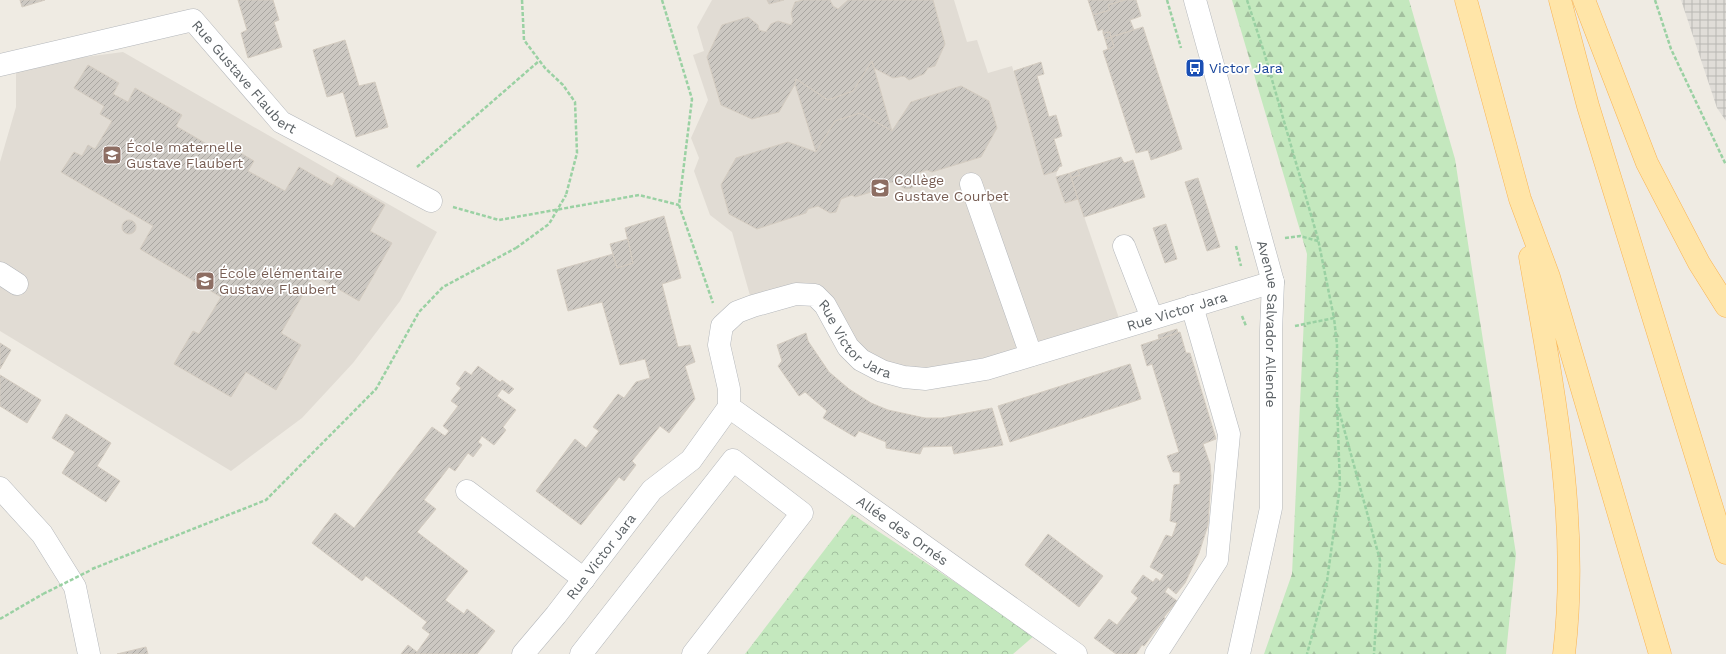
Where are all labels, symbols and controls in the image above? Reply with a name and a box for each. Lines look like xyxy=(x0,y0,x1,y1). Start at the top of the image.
street label: Rue Gustave Flaubert xyxy=(189,17,299,137)
bus stop icon: Victor Jara xyxy=(1184,57,1206,79)
place label: Victor Jara xyxy=(1209,60,1283,76)
place label: École maternelle Gustave Flaubert xyxy=(126,139,243,171)
school or university icon: École maternelle Gustave Flaubert xyxy=(101,144,123,166)
place label: Collège Gustave Courbet xyxy=(894,172,1009,204)
school or university icon: Collège Gustave Courbet xyxy=(869,177,891,199)
street label: Avenue Salvador Allende xyxy=(1254,239,1281,408)
place label: École élémentaire Gustave Flaubert xyxy=(219,265,343,297)
school or university icon: École élémentaire Gustave Flaubert xyxy=(194,270,216,292)
street label: Rue Victor Jara xyxy=(1125,288,1229,334)
street label: Rue Victor Jara xyxy=(816,296,893,381)
street label: Allée des Ornés xyxy=(854,493,951,568)
street label: Rue Victor Jara xyxy=(563,510,639,603)

